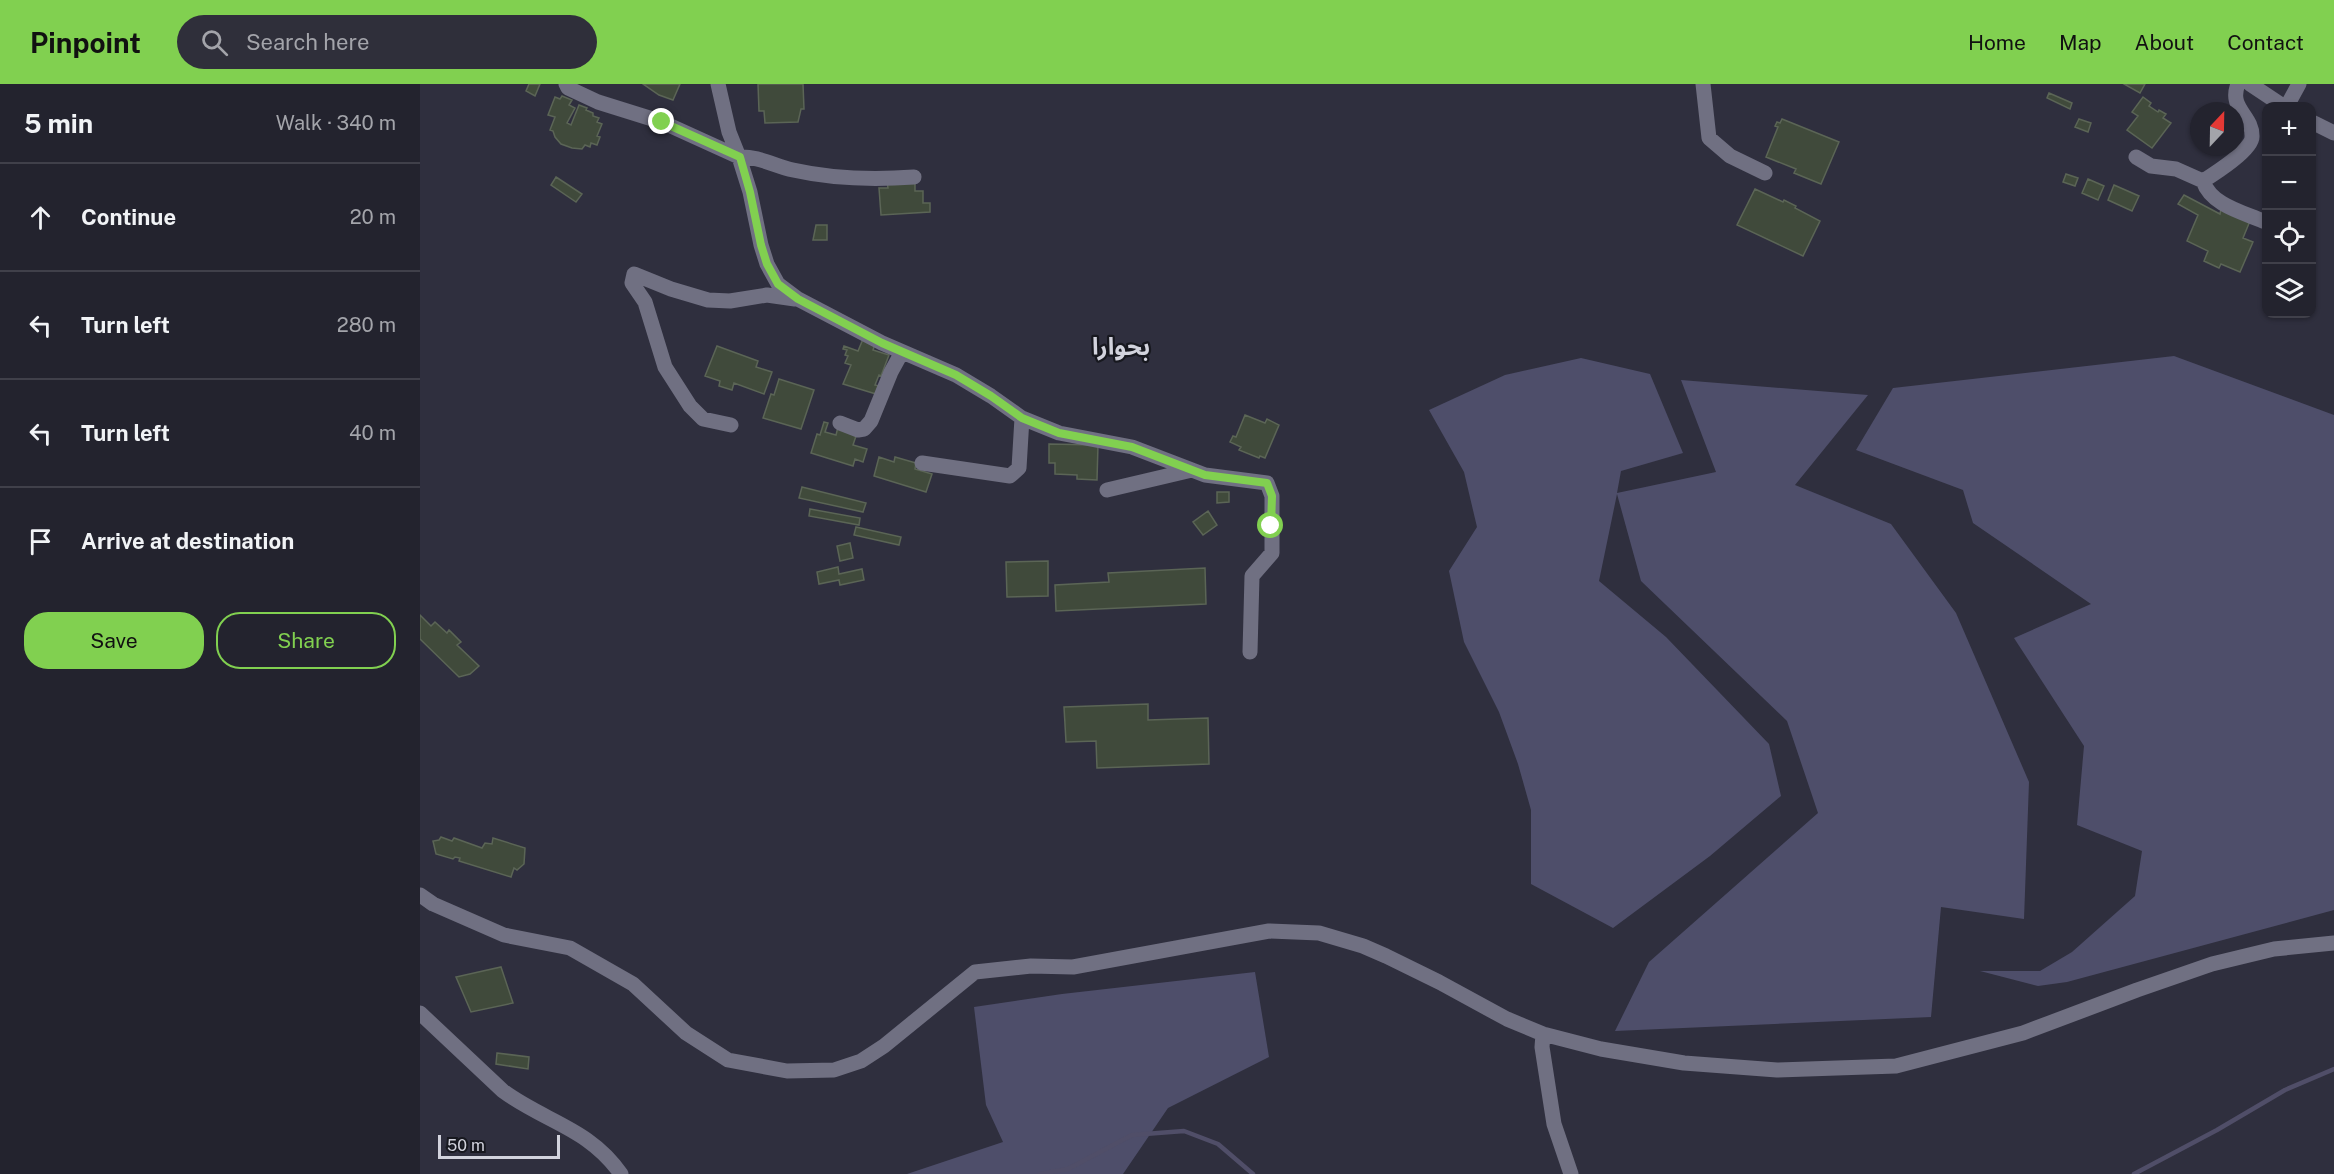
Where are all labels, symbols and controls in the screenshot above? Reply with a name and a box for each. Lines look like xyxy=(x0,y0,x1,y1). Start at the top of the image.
search box xyxy=(177,15,597,69)
text: Pinpoint xyxy=(30,26,141,59)
icon: search xyxy=(198,26,231,59)
text: Search here xyxy=(246,29,369,55)
text: Home xyxy=(1968,30,2026,55)
text: Map xyxy=(2059,30,2102,55)
text: About xyxy=(2135,30,2194,55)
text: Contact xyxy=(2227,30,2304,55)
north arrow xyxy=(2190,102,2244,156)
map controls xyxy=(2262,102,2316,318)
button: + xyxy=(2262,102,2316,156)
text: 5 min xyxy=(24,108,93,139)
route end xyxy=(648,108,674,134)
text: Walk · 340 m xyxy=(276,111,396,135)
button: − xyxy=(2262,156,2316,210)
icon: ahead xyxy=(24,201,57,234)
text: Continue xyxy=(81,204,176,230)
text: 20 m xyxy=(350,205,396,229)
button: locate xyxy=(2262,210,2316,264)
button: layers xyxy=(2262,264,2316,318)
icon: left xyxy=(24,309,57,342)
text: Turn left xyxy=(81,312,170,338)
text: 280 m xyxy=(337,313,396,337)
district label: بحوارا xyxy=(1092,332,1150,361)
icon: left xyxy=(24,417,57,450)
text: Turn left xyxy=(81,420,170,446)
text: 40 m xyxy=(349,421,396,445)
route start xyxy=(1257,512,1283,538)
icon: arrive xyxy=(24,525,57,558)
text: Arrive at destination xyxy=(81,528,294,554)
button: Save xyxy=(24,612,204,669)
button: Share xyxy=(216,612,396,669)
scale bar xyxy=(438,1132,560,1160)
text: 50 m xyxy=(447,1136,485,1155)

